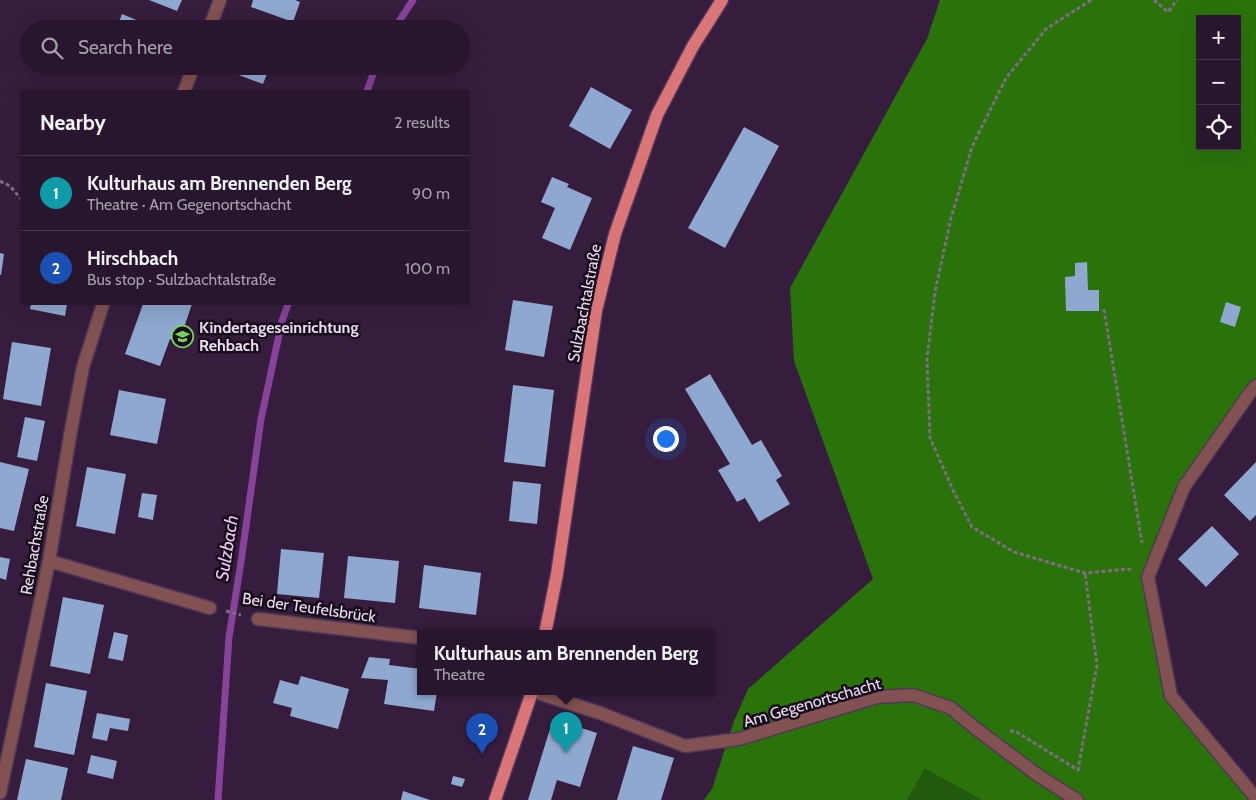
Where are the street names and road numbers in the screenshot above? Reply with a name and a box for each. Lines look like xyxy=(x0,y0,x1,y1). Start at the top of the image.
street label: Sulzbachtalstraße xyxy=(564,242,605,364)
street label: Rehbachstraße xyxy=(16,494,53,596)
street label: Bei der Teufelsbrück xyxy=(241,589,378,626)
street label: Am Gegenortschacht xyxy=(741,674,884,731)

